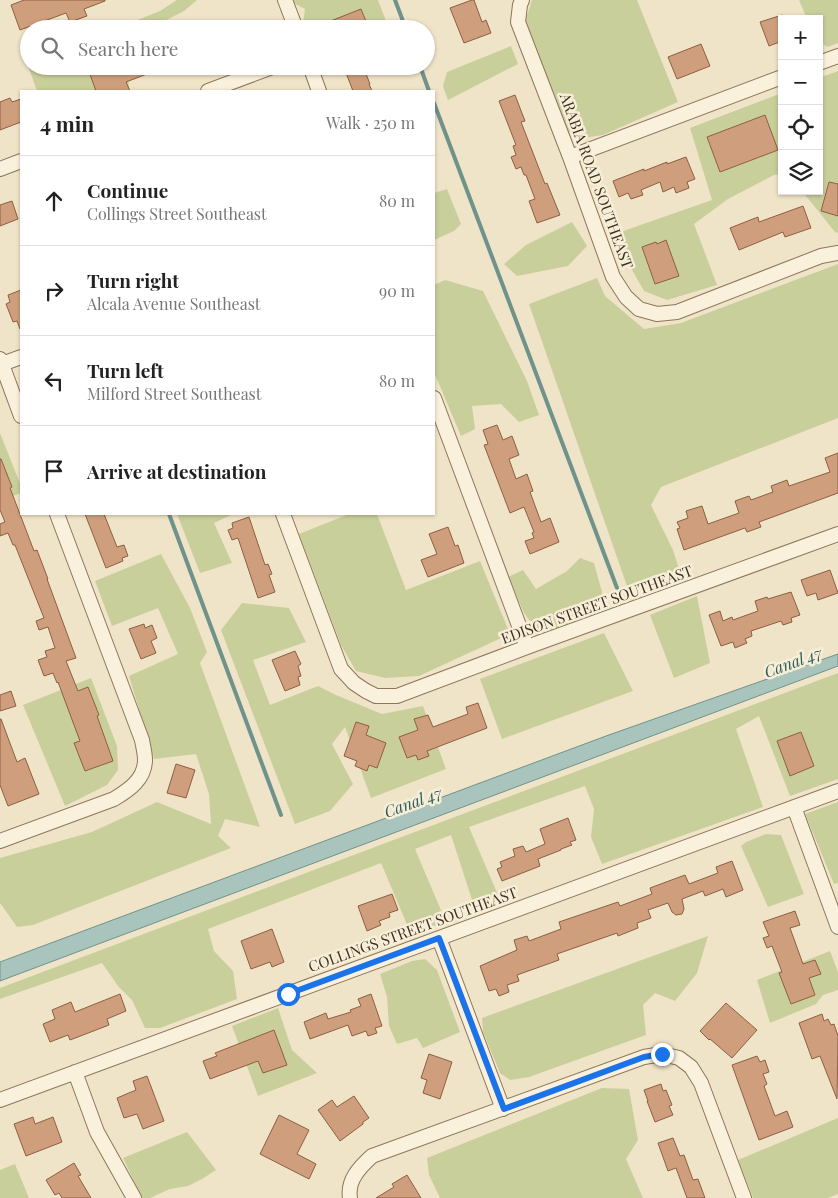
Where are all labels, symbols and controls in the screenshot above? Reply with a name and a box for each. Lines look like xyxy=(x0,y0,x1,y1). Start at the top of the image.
map controls xyxy=(778,15,823,195)
button: + xyxy=(778,15,823,60)
search box xyxy=(20,20,435,75)
icon: search xyxy=(38,34,66,62)
text: Search here xyxy=(78,35,178,61)
button: − xyxy=(778,60,823,105)
street label: ARABIA ROAD SOUTHEAST xyxy=(555,89,638,271)
button: locate xyxy=(778,105,823,150)
text: 4 min xyxy=(40,109,94,137)
text: Walk · 250 m xyxy=(326,112,415,133)
button: layers xyxy=(778,150,823,195)
text: Continue xyxy=(87,177,168,203)
icon: ahead xyxy=(40,187,68,215)
text: 80 m xyxy=(379,190,415,211)
text: Collings Street Southeast xyxy=(87,203,267,224)
text: Turn right xyxy=(87,267,179,293)
icon: right xyxy=(40,277,68,305)
text: 90 m xyxy=(379,280,415,301)
text: Alcala Avenue Southeast xyxy=(87,293,260,314)
text: Turn left xyxy=(87,357,164,383)
icon: left xyxy=(40,367,68,395)
text: 80 m xyxy=(379,370,415,391)
text: Milford Street Southeast xyxy=(87,383,261,404)
icon: arrive xyxy=(40,457,68,485)
text: Arrive at destination xyxy=(87,458,267,484)
street label: EDISON STREET SOUTHEAST xyxy=(498,560,695,648)
water label: Canal 47 xyxy=(761,641,826,682)
water label: Canal 47 xyxy=(381,781,446,822)
street label: COLLINGS STREET SOUTHEAST xyxy=(305,882,520,976)
route start xyxy=(277,983,300,1006)
route end xyxy=(651,1043,674,1066)

